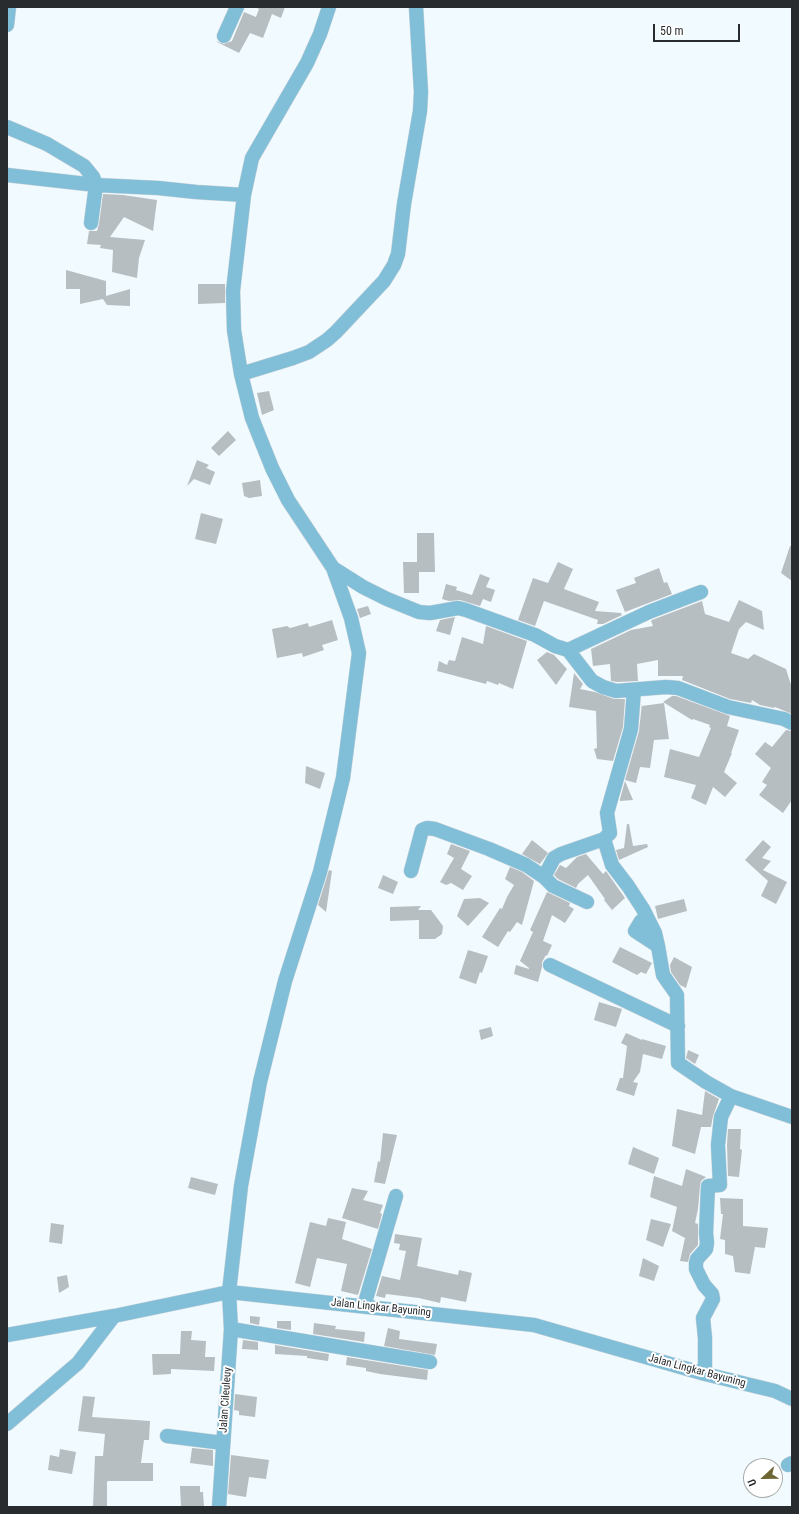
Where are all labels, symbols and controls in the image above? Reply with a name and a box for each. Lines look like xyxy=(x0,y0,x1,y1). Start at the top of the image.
scale bar xyxy=(655,16,742,42)
text: 50 m xyxy=(660,24,684,38)
street label: Jalan Lingkar Bayuning xyxy=(330,1296,432,1320)
street label: Jalan Lingkar Bayuning xyxy=(647,1352,747,1390)
street label: Jalan Cileuleuy xyxy=(217,1367,235,1433)
north arrow xyxy=(743,1458,783,1498)
text: U xyxy=(745,1477,760,1488)

